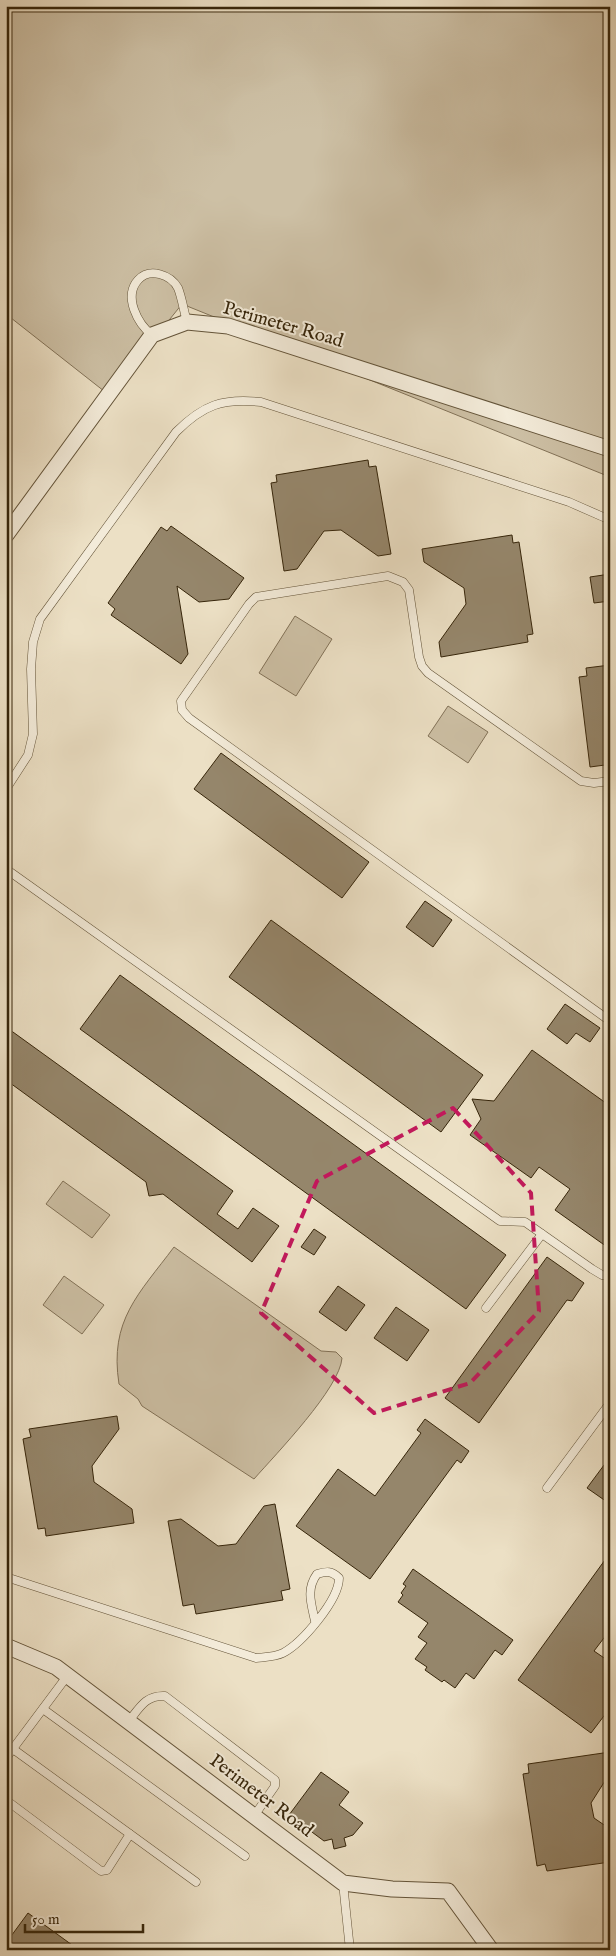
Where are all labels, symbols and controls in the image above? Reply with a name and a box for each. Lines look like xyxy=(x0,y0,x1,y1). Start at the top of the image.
street label: Perimeter Road xyxy=(220,296,347,354)
street label: Perimeter Road xyxy=(204,1749,318,1843)
scale bar xyxy=(25,1901,142,1933)
text: 50 m xyxy=(32,1910,60,1929)

